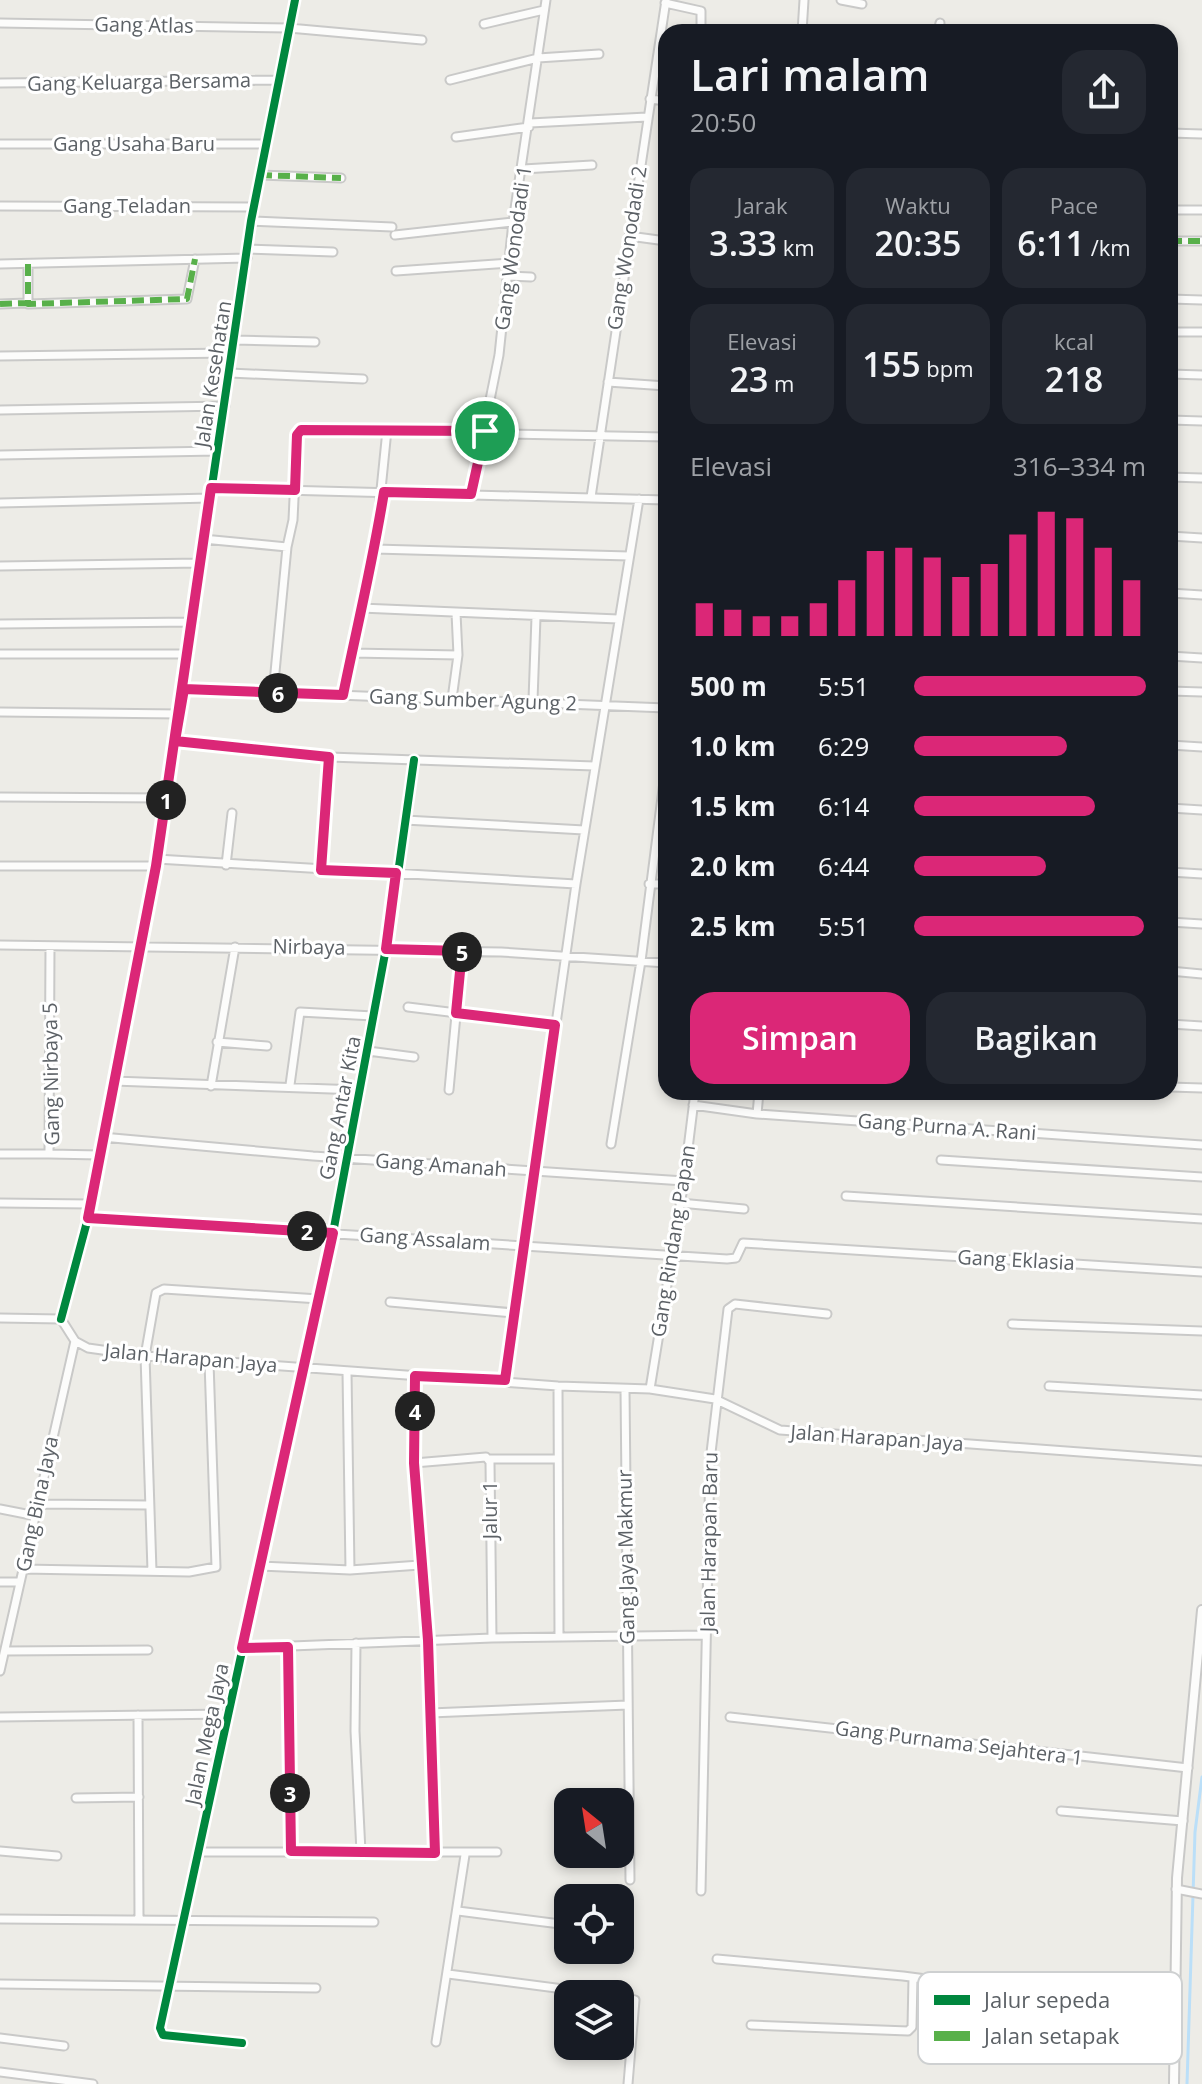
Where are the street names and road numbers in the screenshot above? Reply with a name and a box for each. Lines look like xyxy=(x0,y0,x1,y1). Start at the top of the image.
street label: Gang Atlas xyxy=(94,10,194,39)
street label: Gang Keluarga Bersama xyxy=(27,66,251,97)
street label: Gang Usaha Baru xyxy=(53,130,215,157)
street label: Gang Wonodadi 1 xyxy=(488,164,537,332)
street label: Gang Wonodadi 2 xyxy=(600,164,653,332)
street label: Gang Teladan xyxy=(63,192,191,219)
street label: Jalan Kesehatan xyxy=(187,299,237,451)
street label: Gang Sumber Agung 2 xyxy=(369,682,577,717)
street label: Nirbaya xyxy=(272,932,346,961)
street label: Gang Nirbaya 5 xyxy=(36,1002,65,1146)
street label: Gang Antar Kita xyxy=(312,1034,367,1182)
street label: Gang Purna A. Rani xyxy=(857,1107,1037,1146)
street label: Gang Rindang Papan xyxy=(644,1143,701,1339)
street label: Gang Amanah xyxy=(374,1146,508,1183)
street label: Gang Assalam xyxy=(359,1220,492,1257)
street label: Gang Eklasia xyxy=(957,1243,1075,1276)
street label: Jalan Harapan Jaya xyxy=(101,1336,279,1379)
street label: Jalan Harapan Jaya xyxy=(787,1418,965,1457)
street label: Gang Bina Jaya xyxy=(9,1434,64,1574)
street label: Jalan Harapan Baru xyxy=(693,1451,724,1634)
street label: Gang Jaya Makmur xyxy=(610,1469,641,1645)
street label: Jalur 1 xyxy=(476,1481,503,1541)
street label: Jalan Mega Jaya xyxy=(178,1661,235,1809)
street label: Gang Purnama Sejahtera 1 xyxy=(834,1714,1085,1771)

